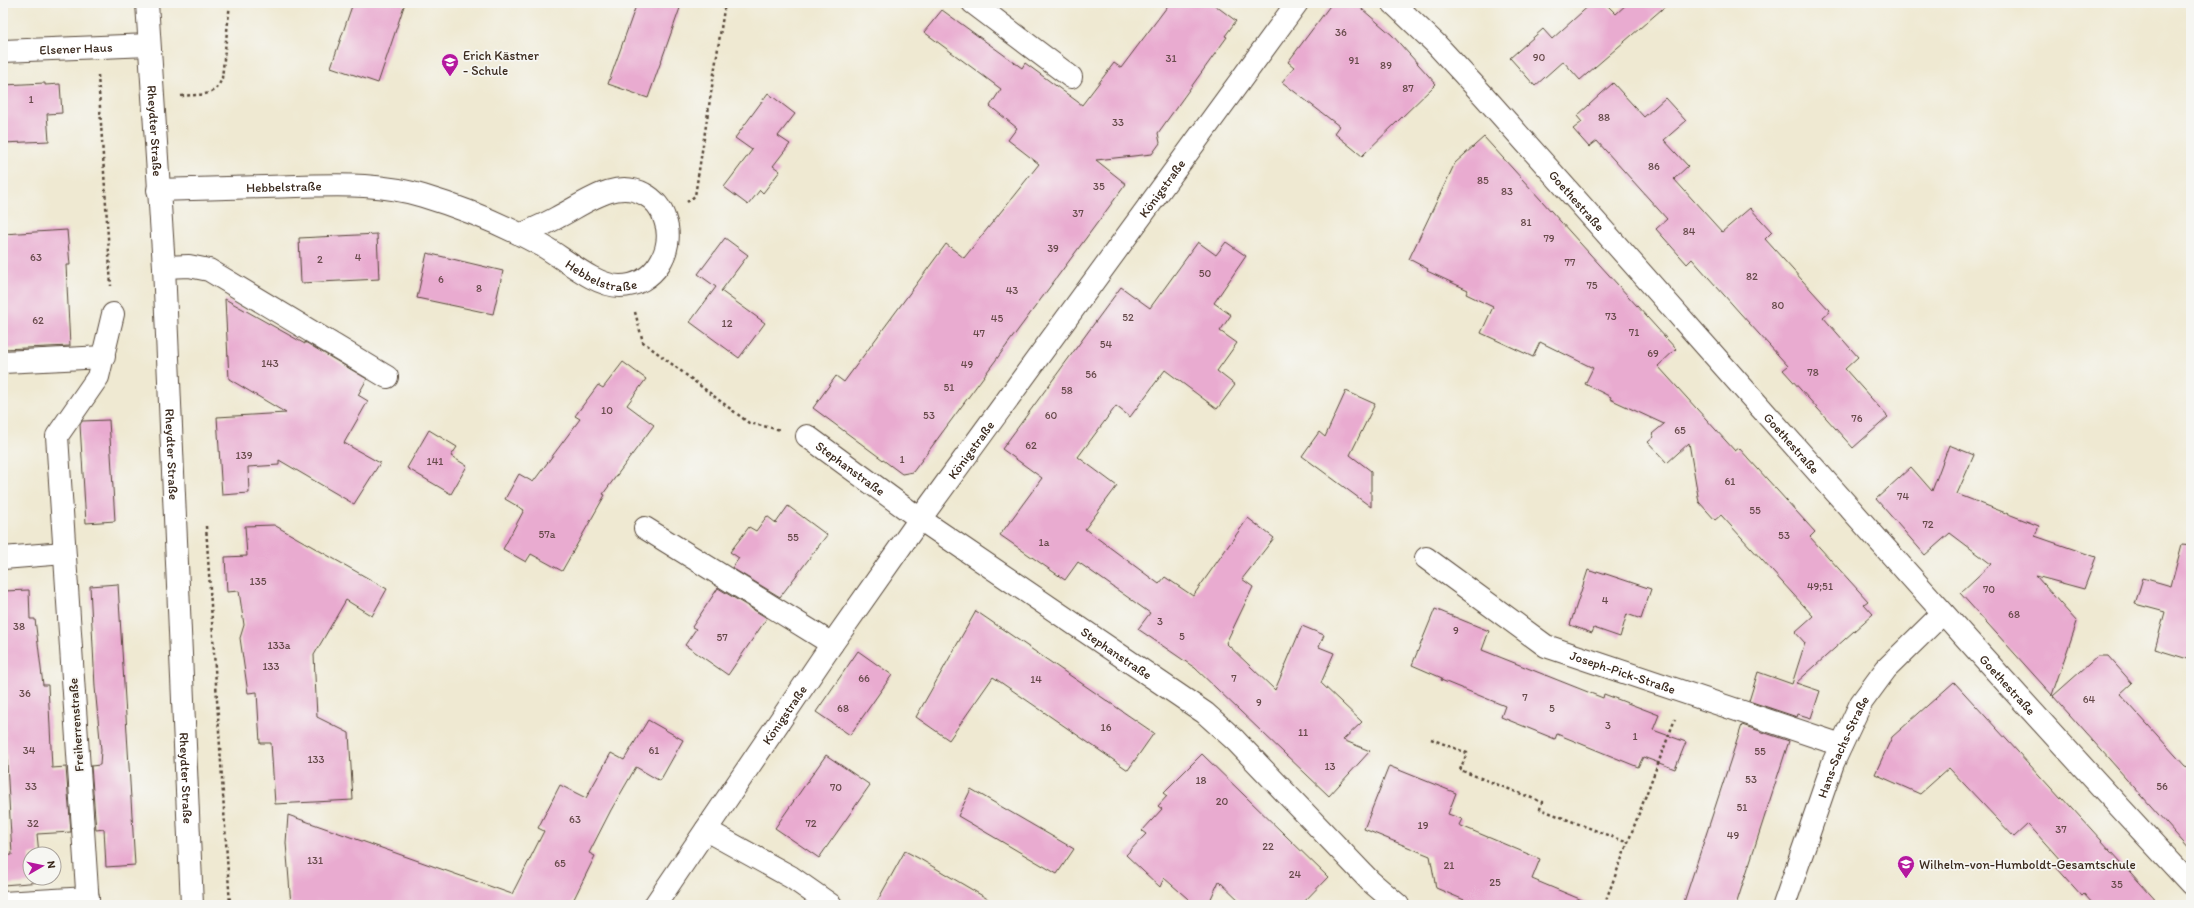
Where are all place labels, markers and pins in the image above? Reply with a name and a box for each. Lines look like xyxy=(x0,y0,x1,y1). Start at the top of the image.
place label: Erich Kästner - Schule xyxy=(463,48,540,78)
school or university icon: Erich Kästner - Schule xyxy=(440,52,460,77)
school or university icon: Wilhelm-von-Humboldt-Gesamtschule xyxy=(1896,854,1916,879)
place label: Wilhelm-von-Humboldt-Gesamtschule xyxy=(1919,857,2136,872)

